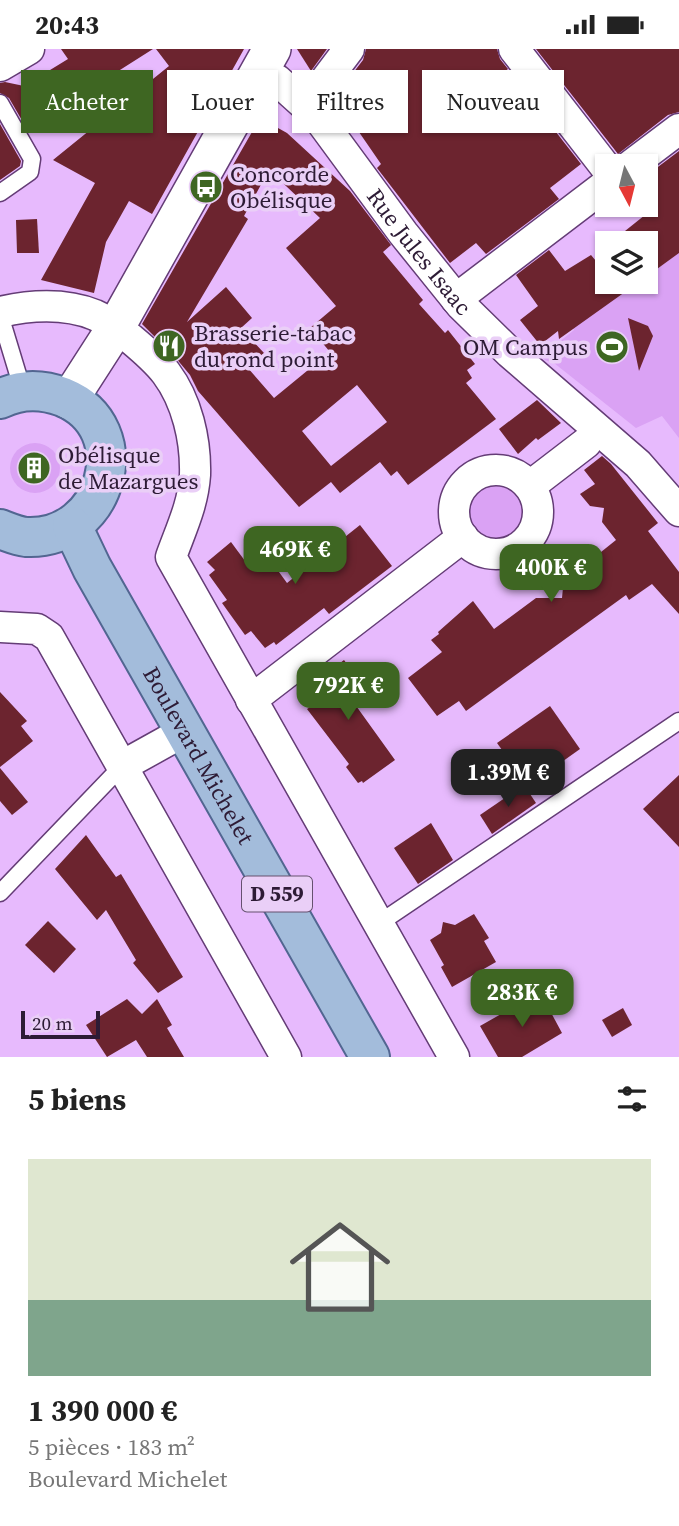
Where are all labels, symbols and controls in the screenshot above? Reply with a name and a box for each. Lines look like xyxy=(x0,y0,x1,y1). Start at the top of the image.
text: 20:43 xyxy=(35,7,99,43)
chip: Acheter xyxy=(21,70,153,133)
chip: Louer xyxy=(167,70,278,133)
chip: Filtres xyxy=(292,70,408,133)
chip: Nouveau xyxy=(422,70,564,133)
north arrow xyxy=(595,154,658,217)
map controls xyxy=(595,154,658,294)
place label: Concorde Obélisque xyxy=(230,158,332,216)
bus stop icon: Concorde Obélisque xyxy=(187,168,225,206)
street label: Rue Jules Isaac xyxy=(359,182,478,323)
button: layers xyxy=(595,231,658,294)
place label: Brasserie-tabac du rond point xyxy=(194,317,352,375)
restaurant icon: Brasserie-tabac du rond point xyxy=(150,327,188,365)
sports icon: OM Campus xyxy=(593,328,631,366)
place label: OM Campus xyxy=(463,331,588,363)
place label: Obélisque de Mazargues xyxy=(58,439,199,497)
building icon: Obélisque de Mazargues xyxy=(15,449,53,487)
pin: 469K € xyxy=(238,526,352,586)
text: 469K € xyxy=(260,533,330,565)
pin: 400K € xyxy=(494,545,608,604)
text: 400K € xyxy=(516,551,586,583)
street label: Boulevard Michelet xyxy=(135,661,262,850)
pin: 792K € xyxy=(291,663,405,722)
text: 792K € xyxy=(313,669,383,701)
pin: 1.39M € xyxy=(443,749,573,809)
text: 1.39M € xyxy=(467,756,549,788)
road number: D 559 xyxy=(242,877,312,911)
pin: 283K € xyxy=(465,969,579,1029)
text: 283K € xyxy=(487,976,557,1008)
scale bar xyxy=(21,1008,100,1040)
text: 20 m xyxy=(32,1010,73,1036)
text: 5 biens xyxy=(28,1079,126,1120)
icon: filters xyxy=(613,1080,651,1118)
icon: home xyxy=(277,1204,403,1330)
text: 1 390 000 € xyxy=(28,1390,177,1431)
text: 5 pièces · 183 m² xyxy=(28,1431,195,1463)
text: Boulevard Michelet xyxy=(28,1463,227,1495)

